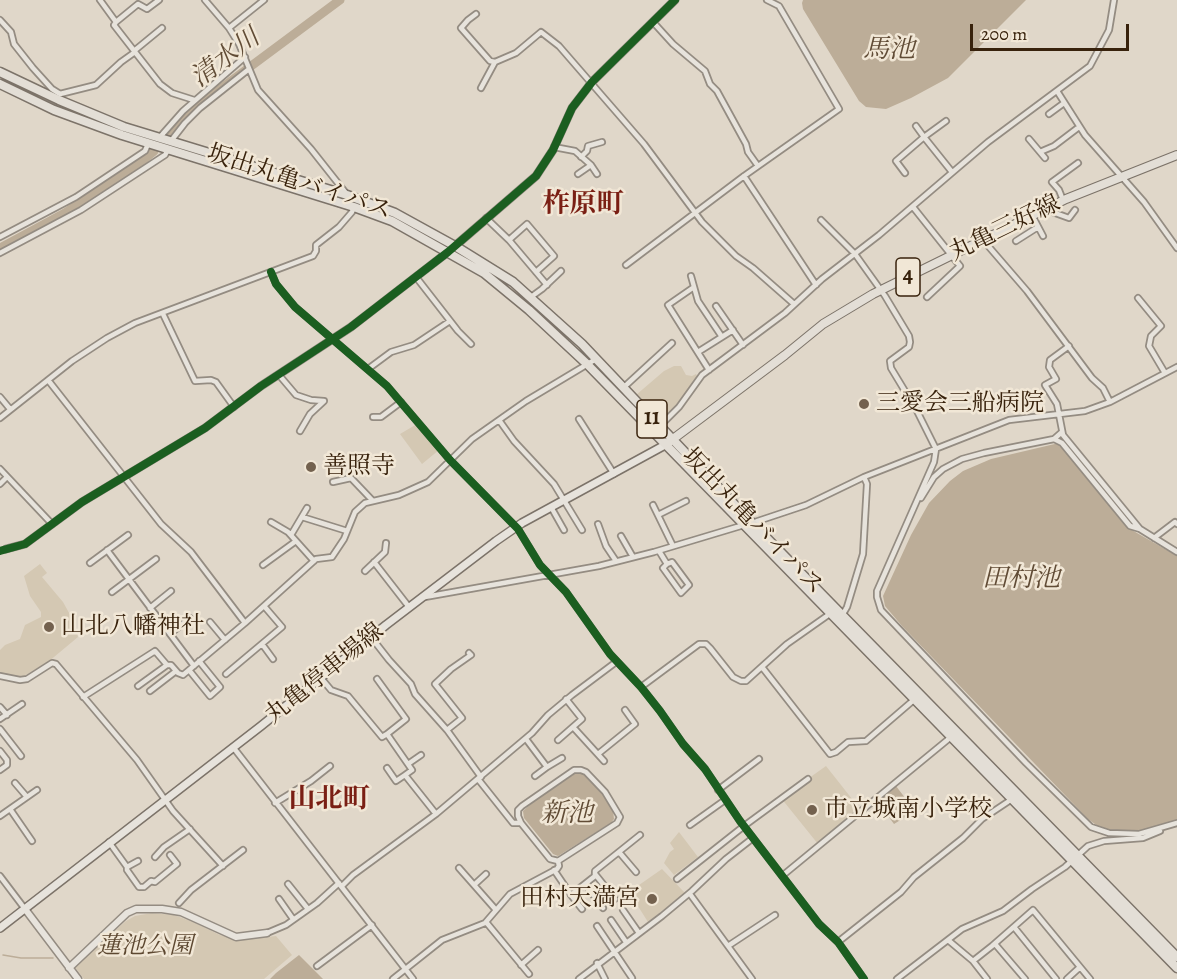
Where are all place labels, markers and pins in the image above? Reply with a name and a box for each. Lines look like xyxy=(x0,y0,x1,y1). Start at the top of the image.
place label: 三愛会三船病院 xyxy=(876,390,1044,418)
marker: 三愛会三船病院 xyxy=(857,397,871,411)
place label: 善照寺 xyxy=(323,453,395,481)
marker: 善照寺 xyxy=(304,460,318,474)
place label: 山北八幡神社 xyxy=(61,613,205,641)
marker: 山北八幡神社 xyxy=(42,620,56,634)
place label: 市立城南小学校 xyxy=(824,796,992,824)
marker: 市立城南小学校 xyxy=(805,803,819,817)
place label: 田村天満宮 xyxy=(520,885,640,913)
marker: 田村天満宮 xyxy=(645,892,659,906)

